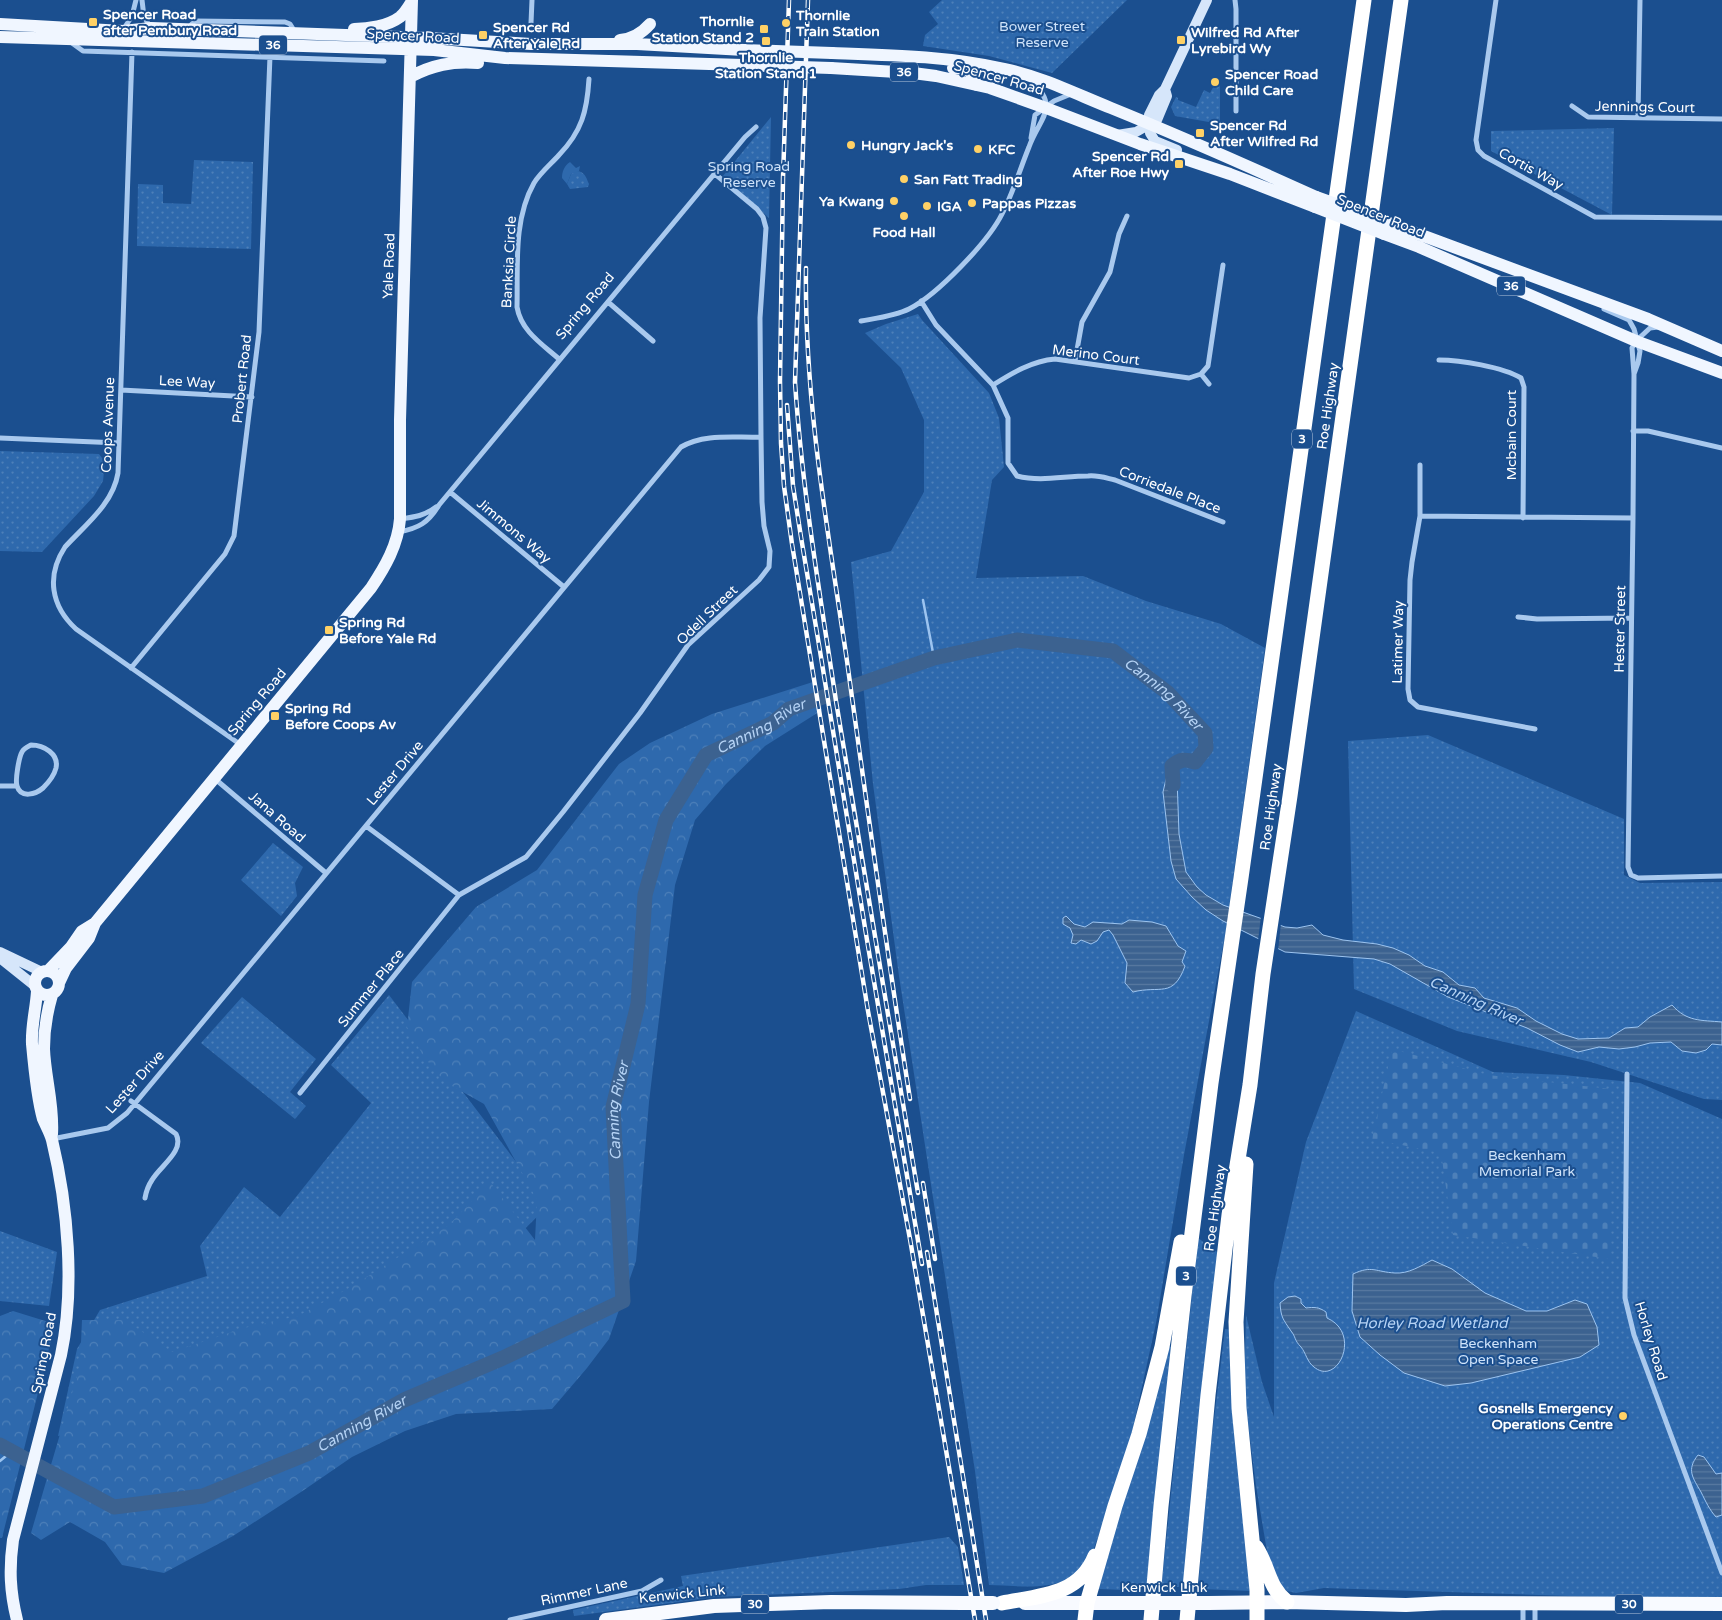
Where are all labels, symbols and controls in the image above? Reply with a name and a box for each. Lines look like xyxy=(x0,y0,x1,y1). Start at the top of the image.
place label: Spencer Road after Pembury Road xyxy=(103,6,237,39)
place label: Thornlie Train Station xyxy=(795,7,880,40)
place label: Thornlie Station Stand 2 xyxy=(652,13,754,46)
marker: Spencer Road after Pembury Road xyxy=(87,16,99,28)
marker: Thornlie Train Station xyxy=(780,17,792,29)
park label: Bower Street Reserve xyxy=(999,18,1086,51)
place label: Spencer Rd After Yale Rd xyxy=(493,19,580,52)
marker: Thornlie Station Stand 2 xyxy=(758,23,770,35)
place label: Wilfred Rd After Lyrebird Wy xyxy=(1191,24,1300,57)
street label: Spencer Road xyxy=(366,25,460,47)
marker: Spencer Rd After Yale Rd xyxy=(477,29,489,41)
marker: Wilfred Rd After Lyrebird Wy xyxy=(1175,34,1187,46)
marker: Thornlie Station Stand 1 xyxy=(760,35,772,47)
road number: 36 xyxy=(259,36,287,54)
place label: Thornlie Station Stand 1 xyxy=(715,49,817,82)
street label: Spencer Road xyxy=(952,57,1046,99)
road number: 36 xyxy=(890,62,918,82)
place label: Spencer Road Child Care xyxy=(1225,66,1318,99)
marker: Spencer Road Child Care xyxy=(1209,76,1221,88)
street label: Jennings Court xyxy=(1595,98,1696,116)
place label: Spencer Rd After Wilfred Rd xyxy=(1210,117,1318,150)
marker: Spencer Rd After Wilfred Rd xyxy=(1194,127,1206,139)
place label: Hungry Jack's xyxy=(861,137,953,154)
marker: Hungry Jack's xyxy=(845,139,857,151)
place label: KFC xyxy=(988,141,1016,158)
marker: KFC xyxy=(972,143,984,155)
street label: Cortis Way xyxy=(1496,144,1567,194)
place label: Spencer Rd After Roe Hwy xyxy=(1072,148,1169,181)
park label: Spring Road Reserve xyxy=(708,158,790,191)
marker: Spencer Rd After Roe Hwy xyxy=(1173,158,1185,170)
place label: San Fatt Trading xyxy=(914,171,1023,188)
marker: San Fatt Trading xyxy=(898,173,910,185)
street label: Spencer Road xyxy=(1335,191,1427,241)
place label: Ya Kwang xyxy=(819,193,884,210)
marker: Ya Kwang xyxy=(888,195,900,207)
place label: Pappas Pizzas xyxy=(982,195,1076,212)
marker: Pappas Pizzas xyxy=(966,197,978,209)
place label: IGA xyxy=(937,198,963,215)
marker: IGA xyxy=(921,200,933,212)
marker: Food Hall xyxy=(898,210,910,222)
street label: Banksia Circle xyxy=(498,215,520,309)
place label: Food Hall xyxy=(873,224,935,241)
street label: Yale Road xyxy=(379,233,399,299)
street label: Spring Road xyxy=(552,269,618,343)
road number: 36 xyxy=(1497,276,1525,296)
street label: Probert Road xyxy=(229,334,255,424)
street label: Merino Court xyxy=(1051,341,1141,369)
street label: Roe Highway xyxy=(1313,361,1343,450)
street label: Lee Way xyxy=(158,372,216,392)
street label: Coops Avenue xyxy=(98,377,118,473)
street label: Mcbain Court xyxy=(1503,389,1520,480)
road number: 3 xyxy=(1292,429,1312,448)
street label: Corriedale Place xyxy=(1117,463,1223,517)
street label: Jimmons Way xyxy=(473,495,555,567)
street label: Odell Street xyxy=(673,581,742,648)
street label: Hester Street xyxy=(1611,585,1629,673)
street label: Latimer Way xyxy=(1389,600,1407,684)
place label: Spring Rd Before Yale Rd xyxy=(339,614,436,647)
marker: Spring Rd Before Yale Rd xyxy=(323,624,335,636)
water label: Canning River xyxy=(1121,654,1208,735)
street label: Spring Road xyxy=(224,665,290,739)
water label: Canning River xyxy=(713,694,810,758)
place label: Spring Rd Before Coops Av xyxy=(285,700,396,733)
marker: Spring Rd Before Coops Av xyxy=(269,710,281,722)
street label: Lester Drive xyxy=(363,737,427,809)
street label: Roe Highway xyxy=(1256,762,1286,851)
street label: Jana Road xyxy=(245,788,309,846)
street label: Summer Place xyxy=(334,945,408,1031)
water label: Canning River xyxy=(1427,972,1527,1030)
street label: Lester Drive xyxy=(102,1047,168,1117)
water label: Canning River xyxy=(603,1057,633,1161)
park label: Beckenham Memorial Park xyxy=(1479,1147,1576,1180)
street label: Roe Highway xyxy=(1200,1163,1230,1252)
road number: 3 xyxy=(1176,1266,1196,1285)
street label: Horley Road xyxy=(1631,1299,1671,1383)
street label: Spring Road xyxy=(28,1311,60,1395)
water label: Horley Road Wetland xyxy=(1356,1314,1509,1332)
park label: Beckenham Open Space xyxy=(1458,1335,1538,1368)
water label: Canning River xyxy=(314,1390,412,1456)
place label: Gosnells Emergency Operations Centre xyxy=(1478,1400,1613,1433)
marker: Gosnells Emergency Operations Centre xyxy=(1617,1410,1629,1422)
street label: Rimmer Lane xyxy=(539,1574,629,1610)
street label: Kenwick Link xyxy=(1121,1579,1208,1596)
street label: Kenwick Link xyxy=(638,1581,726,1607)
road number: 30 xyxy=(741,1595,769,1614)
road number: 30 xyxy=(1615,1595,1643,1614)

